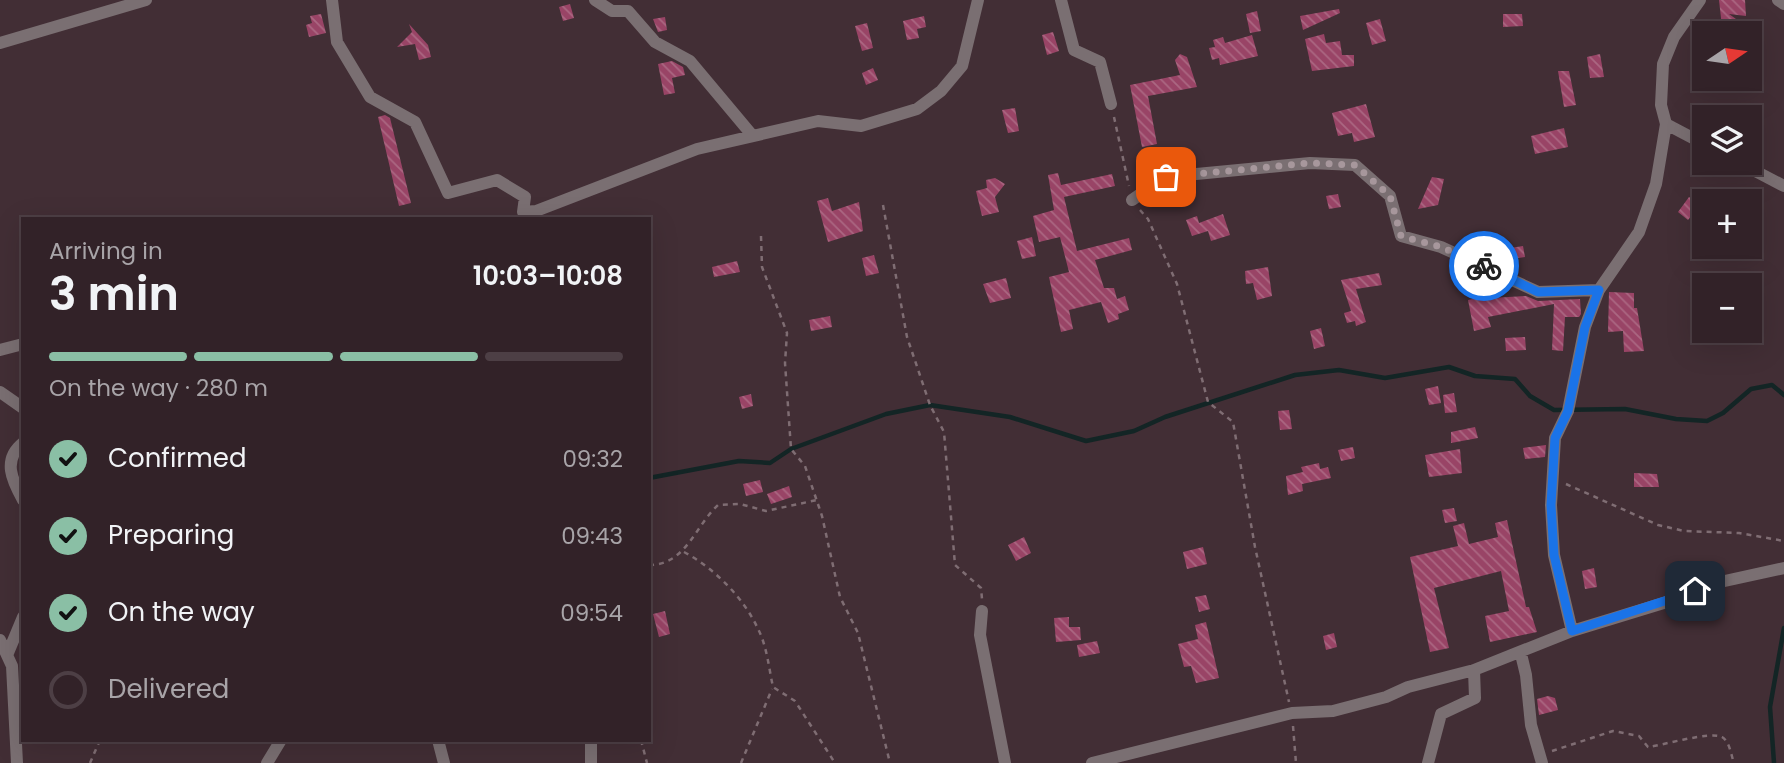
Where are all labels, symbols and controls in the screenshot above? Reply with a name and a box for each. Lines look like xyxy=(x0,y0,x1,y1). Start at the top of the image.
north arrow xyxy=(1692,21,1762,91)
map controls xyxy=(1692,21,1762,343)
button: layers xyxy=(1692,105,1762,175)
pin xyxy=(1136,147,1196,207)
icon: bag xyxy=(1147,158,1185,196)
button: + xyxy=(1692,189,1762,259)
courier xyxy=(1449,231,1519,301)
text: Arriving in xyxy=(49,235,163,267)
icon: bike xyxy=(1465,247,1503,285)
text: 10:03–10:08 xyxy=(473,258,623,294)
text: 3 min xyxy=(49,262,179,326)
button: − xyxy=(1692,273,1762,343)
text: On the way · 280 m xyxy=(49,372,268,404)
icon: check xyxy=(49,440,87,478)
text: Confirmed xyxy=(108,440,246,476)
text: 09:32 xyxy=(562,443,623,475)
icon: check xyxy=(49,517,87,555)
text: Preparing xyxy=(108,517,234,553)
text: 09:43 xyxy=(561,520,623,552)
pin xyxy=(1665,561,1725,621)
icon: home xyxy=(1676,572,1714,610)
icon: check xyxy=(49,594,87,632)
text: On the way xyxy=(108,594,255,630)
text: 09:54 xyxy=(560,597,623,629)
text: Delivered xyxy=(108,671,229,707)

